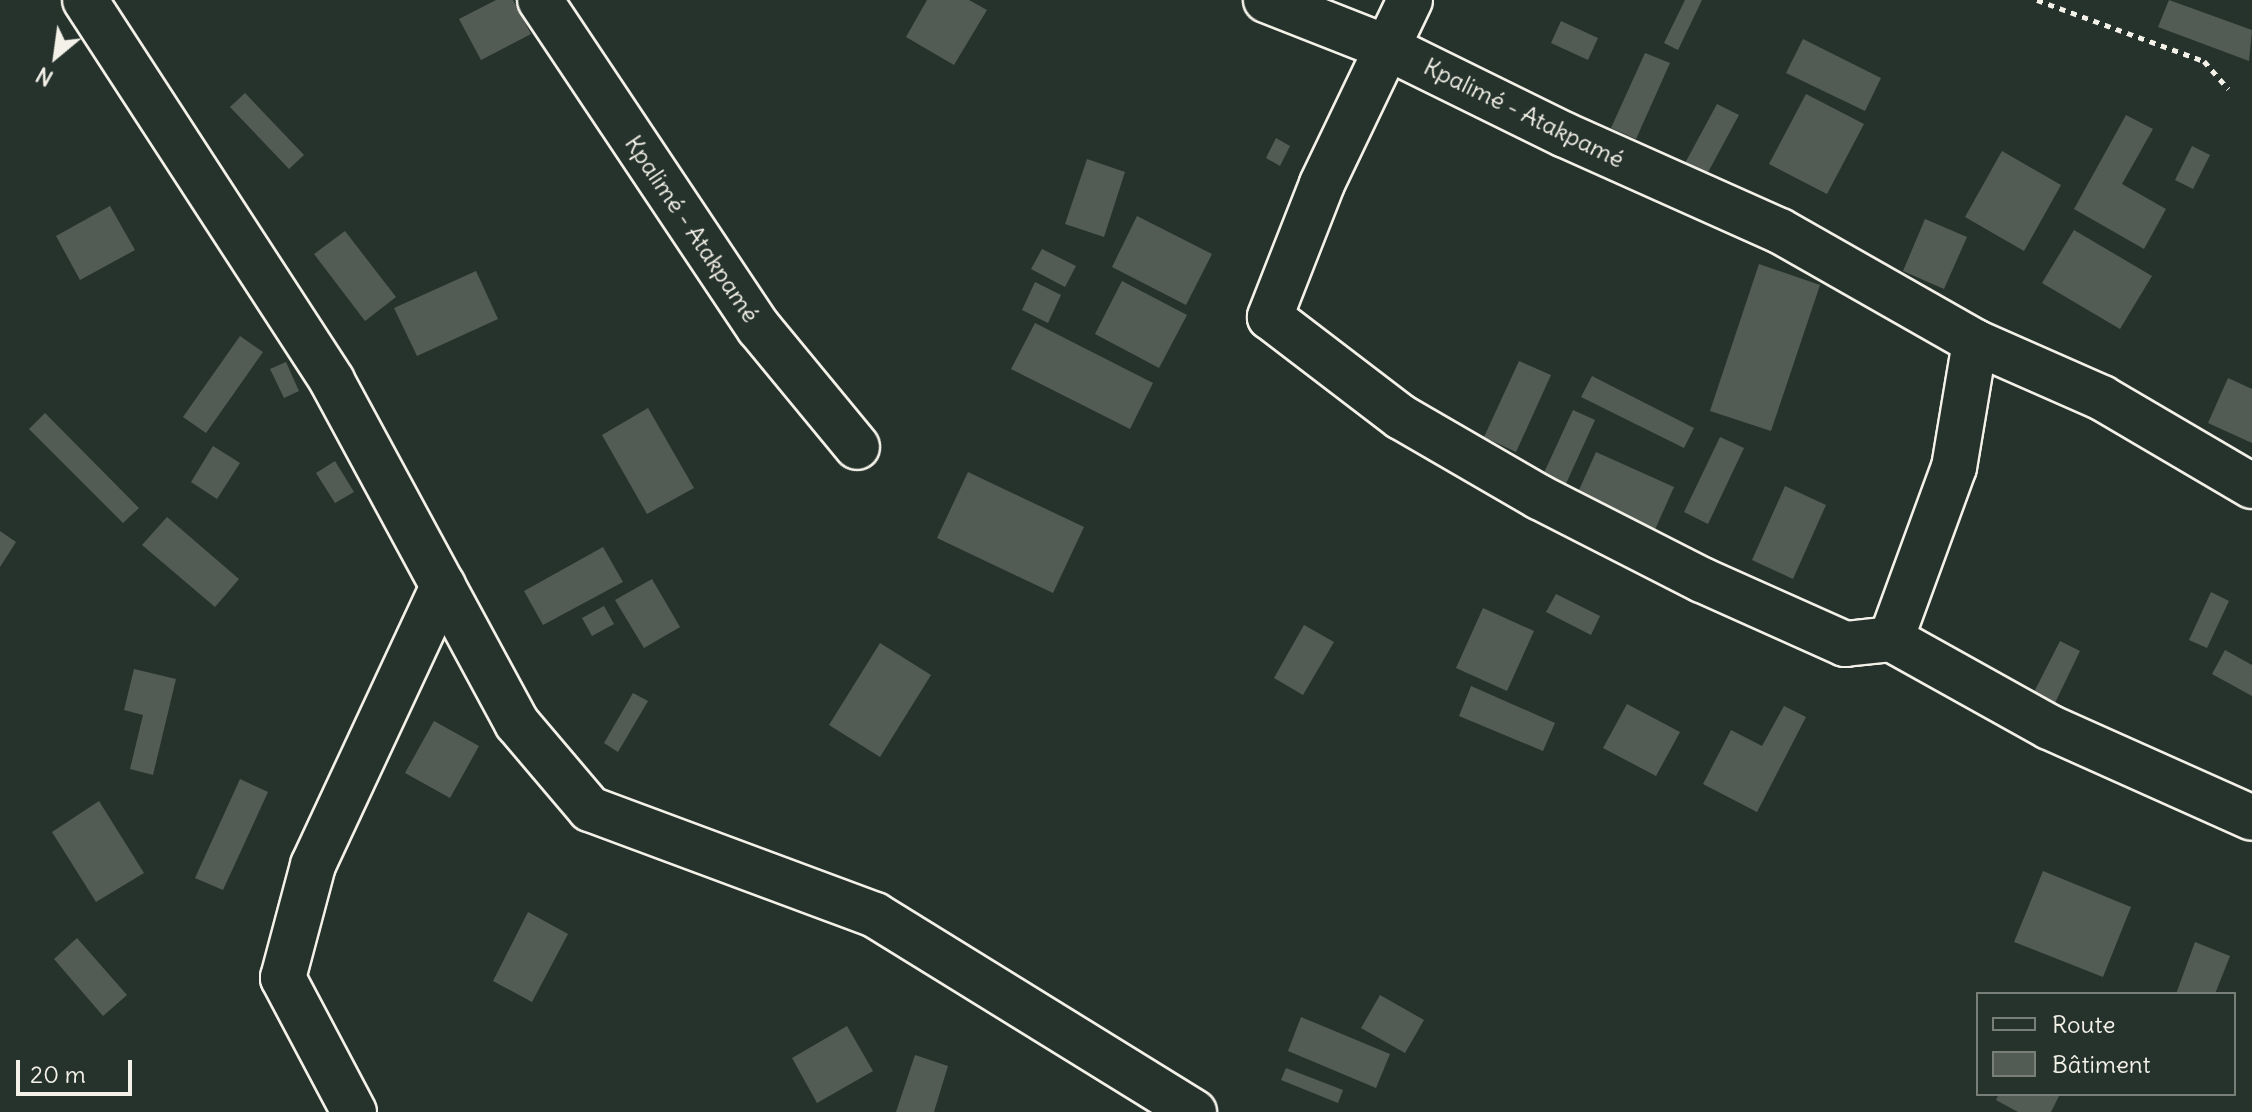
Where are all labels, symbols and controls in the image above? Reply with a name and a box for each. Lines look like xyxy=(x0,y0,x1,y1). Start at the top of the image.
north arrow xyxy=(16,16,96,96)
street label: Kpalimé - Atakpamé xyxy=(1419,52,1629,174)
text: N xyxy=(31,61,58,93)
street label: Kpalimé - Atakpamé xyxy=(619,130,765,328)
legend xyxy=(1976,992,2236,1096)
text: Route xyxy=(2052,1009,2115,1039)
scale bar xyxy=(20,1044,136,1094)
text: Bâtiment xyxy=(2052,1049,2151,1079)
text: 20 m xyxy=(30,1059,86,1089)

